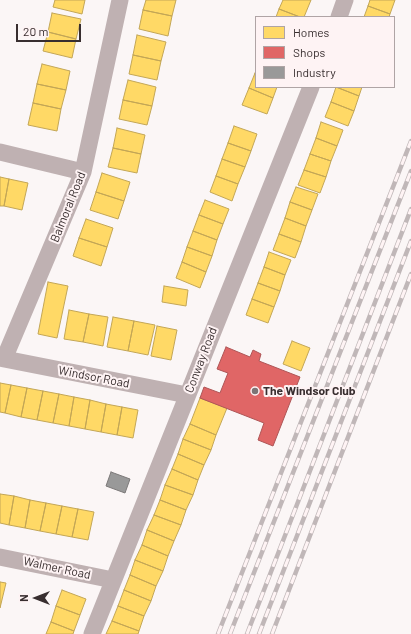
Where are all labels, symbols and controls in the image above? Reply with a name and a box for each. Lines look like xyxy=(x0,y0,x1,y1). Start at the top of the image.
scale bar xyxy=(18,16,83,42)
legend xyxy=(255,16,395,88)
text: 20 m xyxy=(23,24,49,38)
text: Homes xyxy=(293,25,329,39)
text: Shops xyxy=(293,45,325,59)
text: Industry xyxy=(293,65,336,79)
street label: Balmoral Road xyxy=(47,170,89,244)
street label: Conway Road xyxy=(182,325,220,395)
street label: Windsor Road xyxy=(57,363,131,391)
place label: The Windsor Club xyxy=(263,384,356,398)
marker: The Windsor Club xyxy=(250,386,260,396)
street label: Walmer Road xyxy=(22,554,92,582)
north arrow xyxy=(16,578,56,618)
text: N xyxy=(17,594,30,602)

